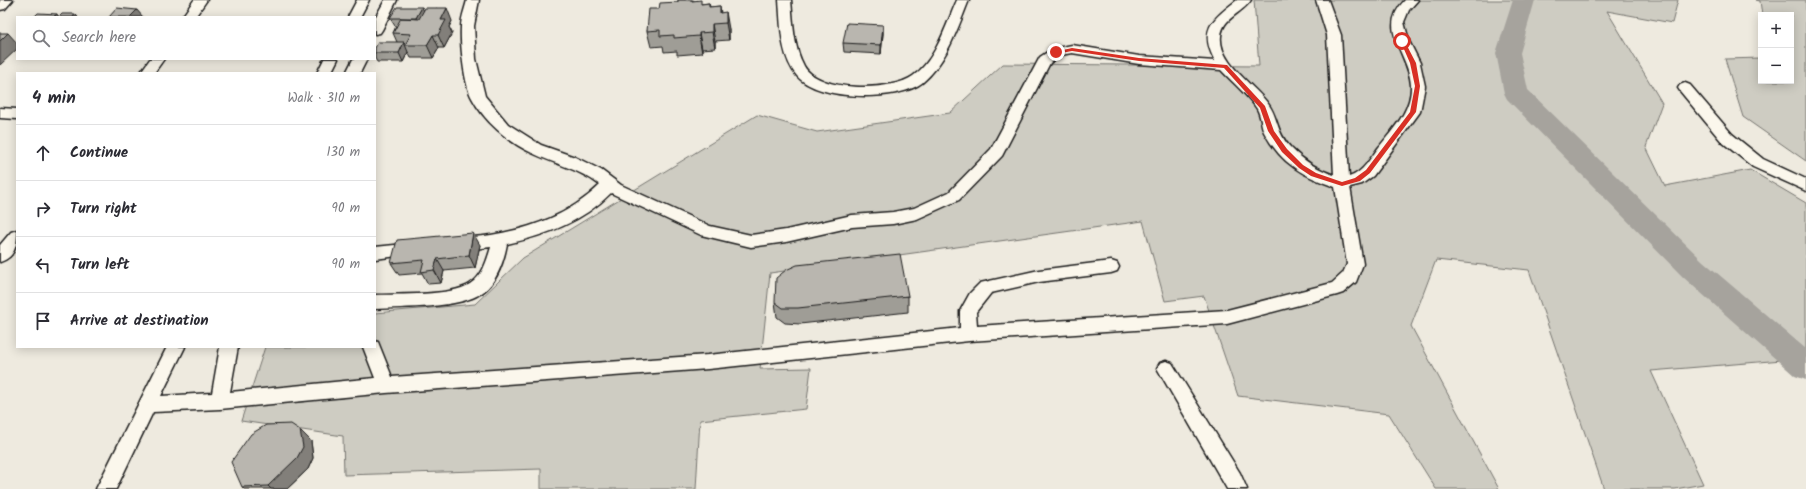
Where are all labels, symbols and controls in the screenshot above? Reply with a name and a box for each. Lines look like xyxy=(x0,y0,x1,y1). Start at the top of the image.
map controls xyxy=(1758,12,1794,84)
button: + xyxy=(1758,12,1794,48)
search box xyxy=(16,16,376,60)
text: Search here xyxy=(62,26,136,50)
icon: search xyxy=(30,27,52,49)
route start xyxy=(1393,32,1411,50)
route end xyxy=(1047,43,1065,61)
button: − xyxy=(1758,48,1794,84)
text: 4 min xyxy=(32,85,76,112)
text: Walk · 310 m xyxy=(287,88,360,109)
text: Continue xyxy=(70,141,128,165)
icon: ahead xyxy=(32,142,54,164)
text: 130 m xyxy=(326,142,360,163)
text: Turn right xyxy=(70,197,137,221)
icon: right xyxy=(32,198,54,220)
text: 90 m xyxy=(332,198,360,219)
text: Turn left xyxy=(70,253,130,277)
icon: left xyxy=(32,254,54,276)
text: 90 m xyxy=(332,254,360,275)
text: Arrive at destination xyxy=(70,309,209,333)
icon: arrive xyxy=(32,310,54,332)

